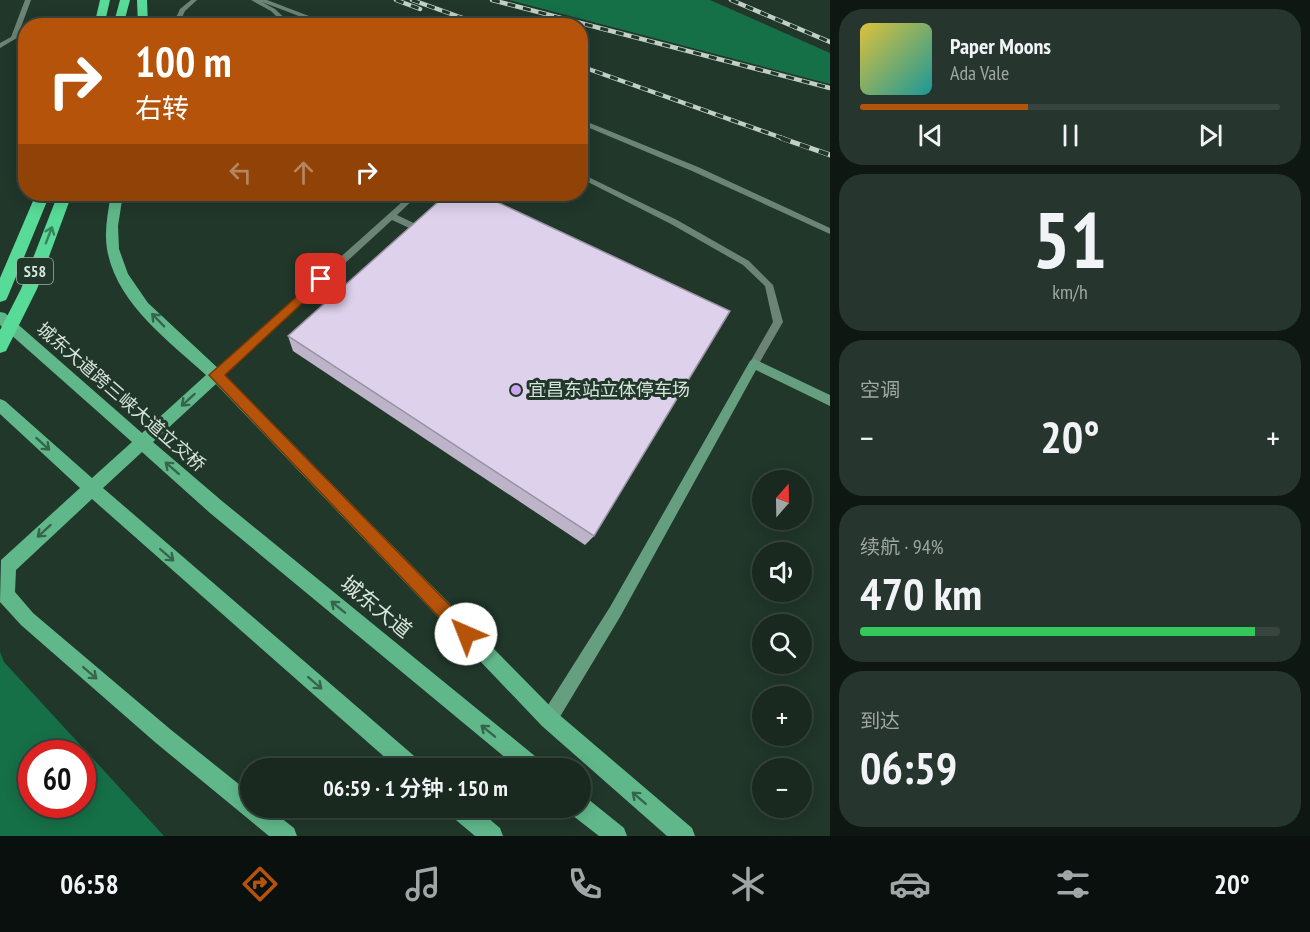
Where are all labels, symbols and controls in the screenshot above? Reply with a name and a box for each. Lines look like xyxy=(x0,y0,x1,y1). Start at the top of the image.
text: Paper Moons xyxy=(950,32,1051,60)
text: 100 m xyxy=(135,34,232,89)
icon: right xyxy=(36,42,114,120)
text: Ada Vale xyxy=(950,60,1009,86)
text: 右转 xyxy=(135,91,189,125)
icon: previous xyxy=(914,119,947,152)
icon: pause xyxy=(1054,119,1087,152)
icon: next xyxy=(1194,119,1227,152)
icon: left xyxy=(224,156,257,189)
icon: ahead xyxy=(287,156,320,189)
icon: right xyxy=(350,156,383,189)
text: 51 xyxy=(1033,189,1107,290)
one-way arrow xyxy=(44,226,55,245)
pin xyxy=(295,253,346,304)
road number: S58 xyxy=(17,258,53,284)
icon: arrive xyxy=(304,262,337,295)
text: km/h xyxy=(1052,279,1088,305)
one-way arrow xyxy=(151,313,165,328)
street label: 城东大道跨三峡大道立交桥 xyxy=(32,317,210,476)
text: 空调 xyxy=(860,377,900,403)
place label: 宜昌东站立体停车场 xyxy=(528,378,690,401)
marker: 宜昌东站立体停车场 xyxy=(509,383,523,397)
one-way arrow xyxy=(181,393,196,407)
text: 20° xyxy=(1040,407,1100,465)
text: − xyxy=(860,416,874,459)
text: + xyxy=(1266,416,1280,459)
one-way arrow xyxy=(36,437,51,452)
one-way arrow xyxy=(165,461,180,475)
north arrow xyxy=(752,470,812,530)
map controls xyxy=(752,470,812,818)
one-way arrow xyxy=(37,524,52,538)
text: 续航 · 94% xyxy=(860,534,943,560)
button: sound xyxy=(752,542,812,602)
one-way arrow xyxy=(159,549,175,562)
text: 470 km xyxy=(860,564,982,622)
street label: 城东大道 xyxy=(335,570,417,644)
one-way arrow xyxy=(331,600,346,614)
position arrow xyxy=(434,602,498,666)
button: search xyxy=(752,614,812,674)
one-way arrow xyxy=(82,666,97,680)
one-way arrow xyxy=(307,676,322,690)
button: + xyxy=(752,686,812,746)
text: 到达 xyxy=(860,708,900,734)
one-way arrow xyxy=(481,724,496,738)
text: 06:59 xyxy=(860,738,957,796)
speed limit sign: 60 xyxy=(18,740,96,818)
button: − xyxy=(752,758,812,818)
text: 06:59 · 1 分钟 · 150 m xyxy=(323,774,508,802)
one-way arrow xyxy=(632,791,647,805)
icon: directions xyxy=(239,863,281,905)
icon: music xyxy=(402,863,444,905)
icon: phone xyxy=(564,863,606,905)
icon: climate xyxy=(727,863,769,905)
icon: car xyxy=(889,863,931,905)
icon: filters xyxy=(1052,863,1094,905)
text: 06:58 xyxy=(60,867,119,901)
text: 20° xyxy=(1214,867,1250,901)

